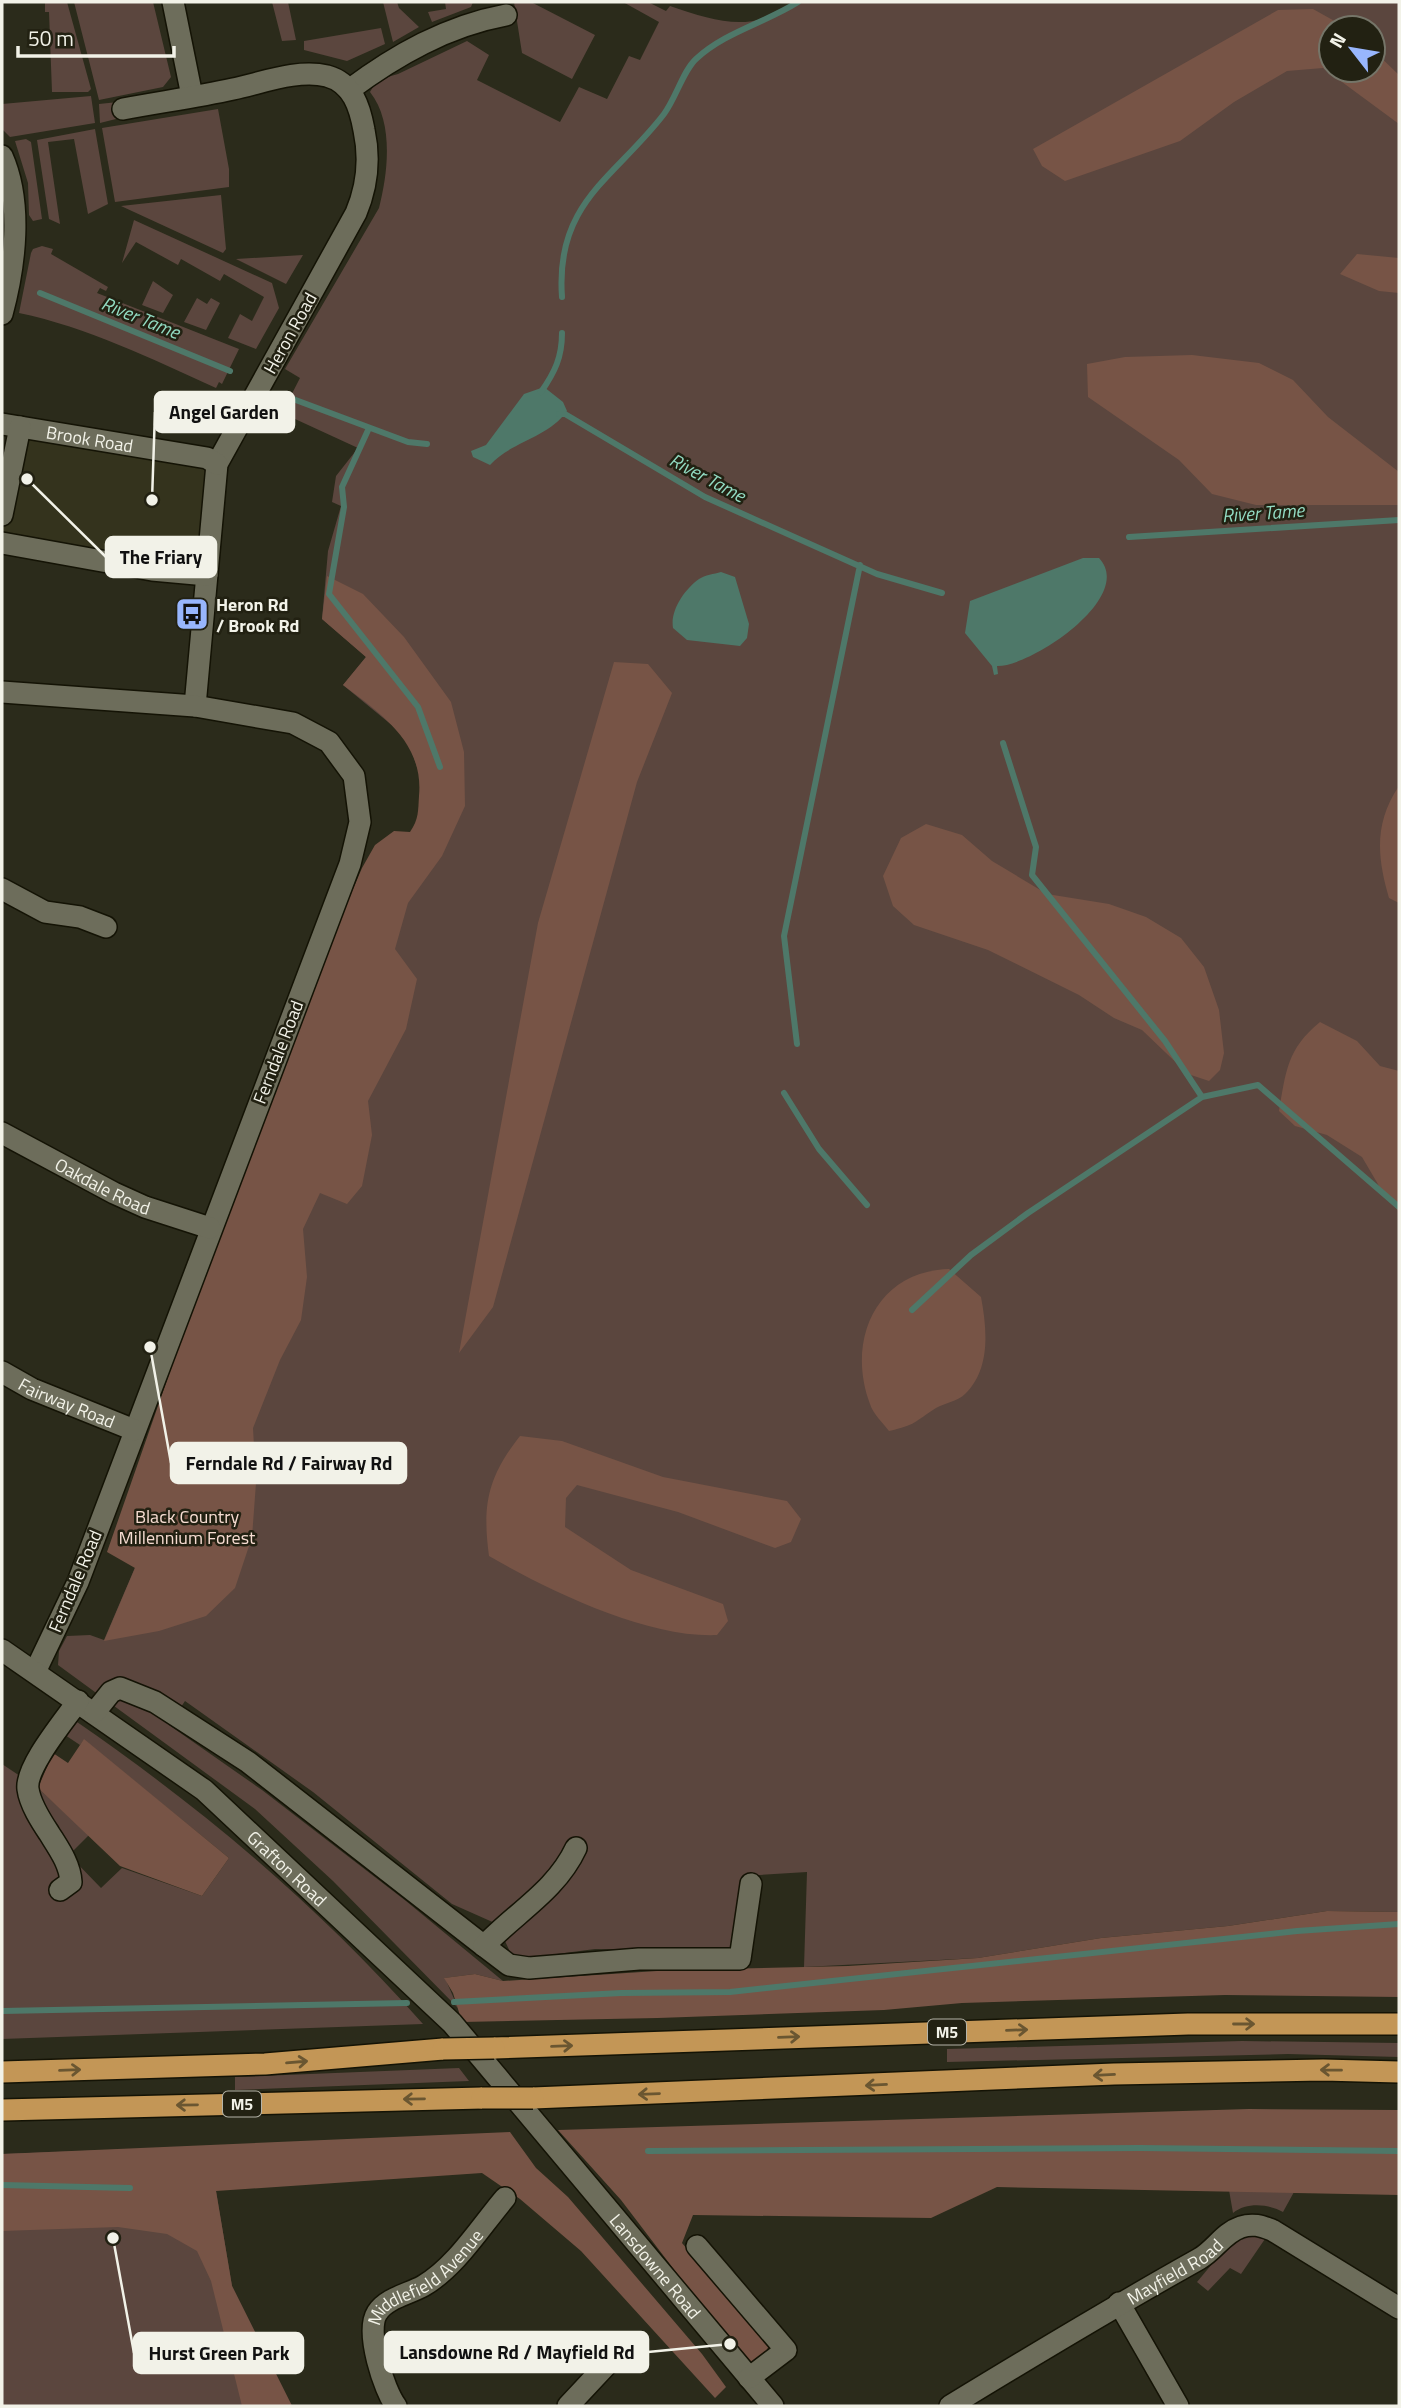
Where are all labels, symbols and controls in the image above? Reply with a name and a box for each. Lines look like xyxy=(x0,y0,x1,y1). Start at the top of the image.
scale bar xyxy=(18,14,173,58)
north arrow xyxy=(1317,14,1387,84)
text: 50 m xyxy=(28,22,74,54)
text: N xyxy=(1321,27,1353,53)
street label: Heron Road xyxy=(257,287,323,379)
water label: River Tame xyxy=(97,288,186,346)
callout: Angel Garden xyxy=(155,392,294,432)
text: Angel Garden xyxy=(169,397,279,426)
street label: Brook Road xyxy=(44,418,135,459)
water label: River Tame xyxy=(665,445,752,510)
water label: River Tame xyxy=(1221,495,1306,529)
callout: The Friary xyxy=(106,537,216,577)
text: The Friary xyxy=(120,542,203,571)
place label: Heron Rd / Brook Rd xyxy=(216,591,299,639)
bus stop icon: Heron Rd / Brook Rd xyxy=(173,595,211,633)
street label: Ferndale Road xyxy=(246,996,310,1108)
street label: Oakdale Road xyxy=(50,1150,154,1221)
street label: Fairway Road xyxy=(13,1371,119,1435)
callout: Ferndale Rd / Fairway Rd xyxy=(171,1443,406,1483)
text: Ferndale Rd / Fairway Rd xyxy=(186,1448,392,1477)
park label: Black Country Millennium Forest xyxy=(119,1503,256,1551)
street label: Ferndale Road xyxy=(41,1526,109,1636)
street label: Grafton Road xyxy=(241,1824,333,1913)
one-way arrow xyxy=(1232,2017,1255,2031)
road number: M5 xyxy=(928,2020,966,2044)
one-way arrow xyxy=(1005,2023,1028,2036)
one-way arrow xyxy=(778,2031,801,2044)
one-way arrow xyxy=(550,2039,573,2052)
one-way arrow xyxy=(285,2055,308,2068)
one-way arrow xyxy=(58,2063,81,2076)
one-way arrow xyxy=(1320,2063,1343,2077)
one-way arrow xyxy=(1092,2068,1115,2081)
one-way arrow xyxy=(865,2079,888,2092)
one-way arrow xyxy=(638,2087,661,2100)
road number: M5 xyxy=(223,2092,261,2116)
one-way arrow xyxy=(403,2093,426,2106)
one-way arrow xyxy=(175,2099,198,2112)
street label: Lansdowne Road xyxy=(603,2207,708,2324)
street label: Middlefield Avenue xyxy=(360,2223,489,2329)
street label: Mayfield Road xyxy=(1122,2232,1229,2311)
callout: Lansdowne Rd / Mayfield Rd xyxy=(385,2332,648,2372)
callout: Hurst Green Park xyxy=(134,2333,303,2373)
text: Lansdowne Rd / Mayfield Rd xyxy=(399,2337,635,2366)
text: Hurst Green Park xyxy=(149,2338,290,2367)

